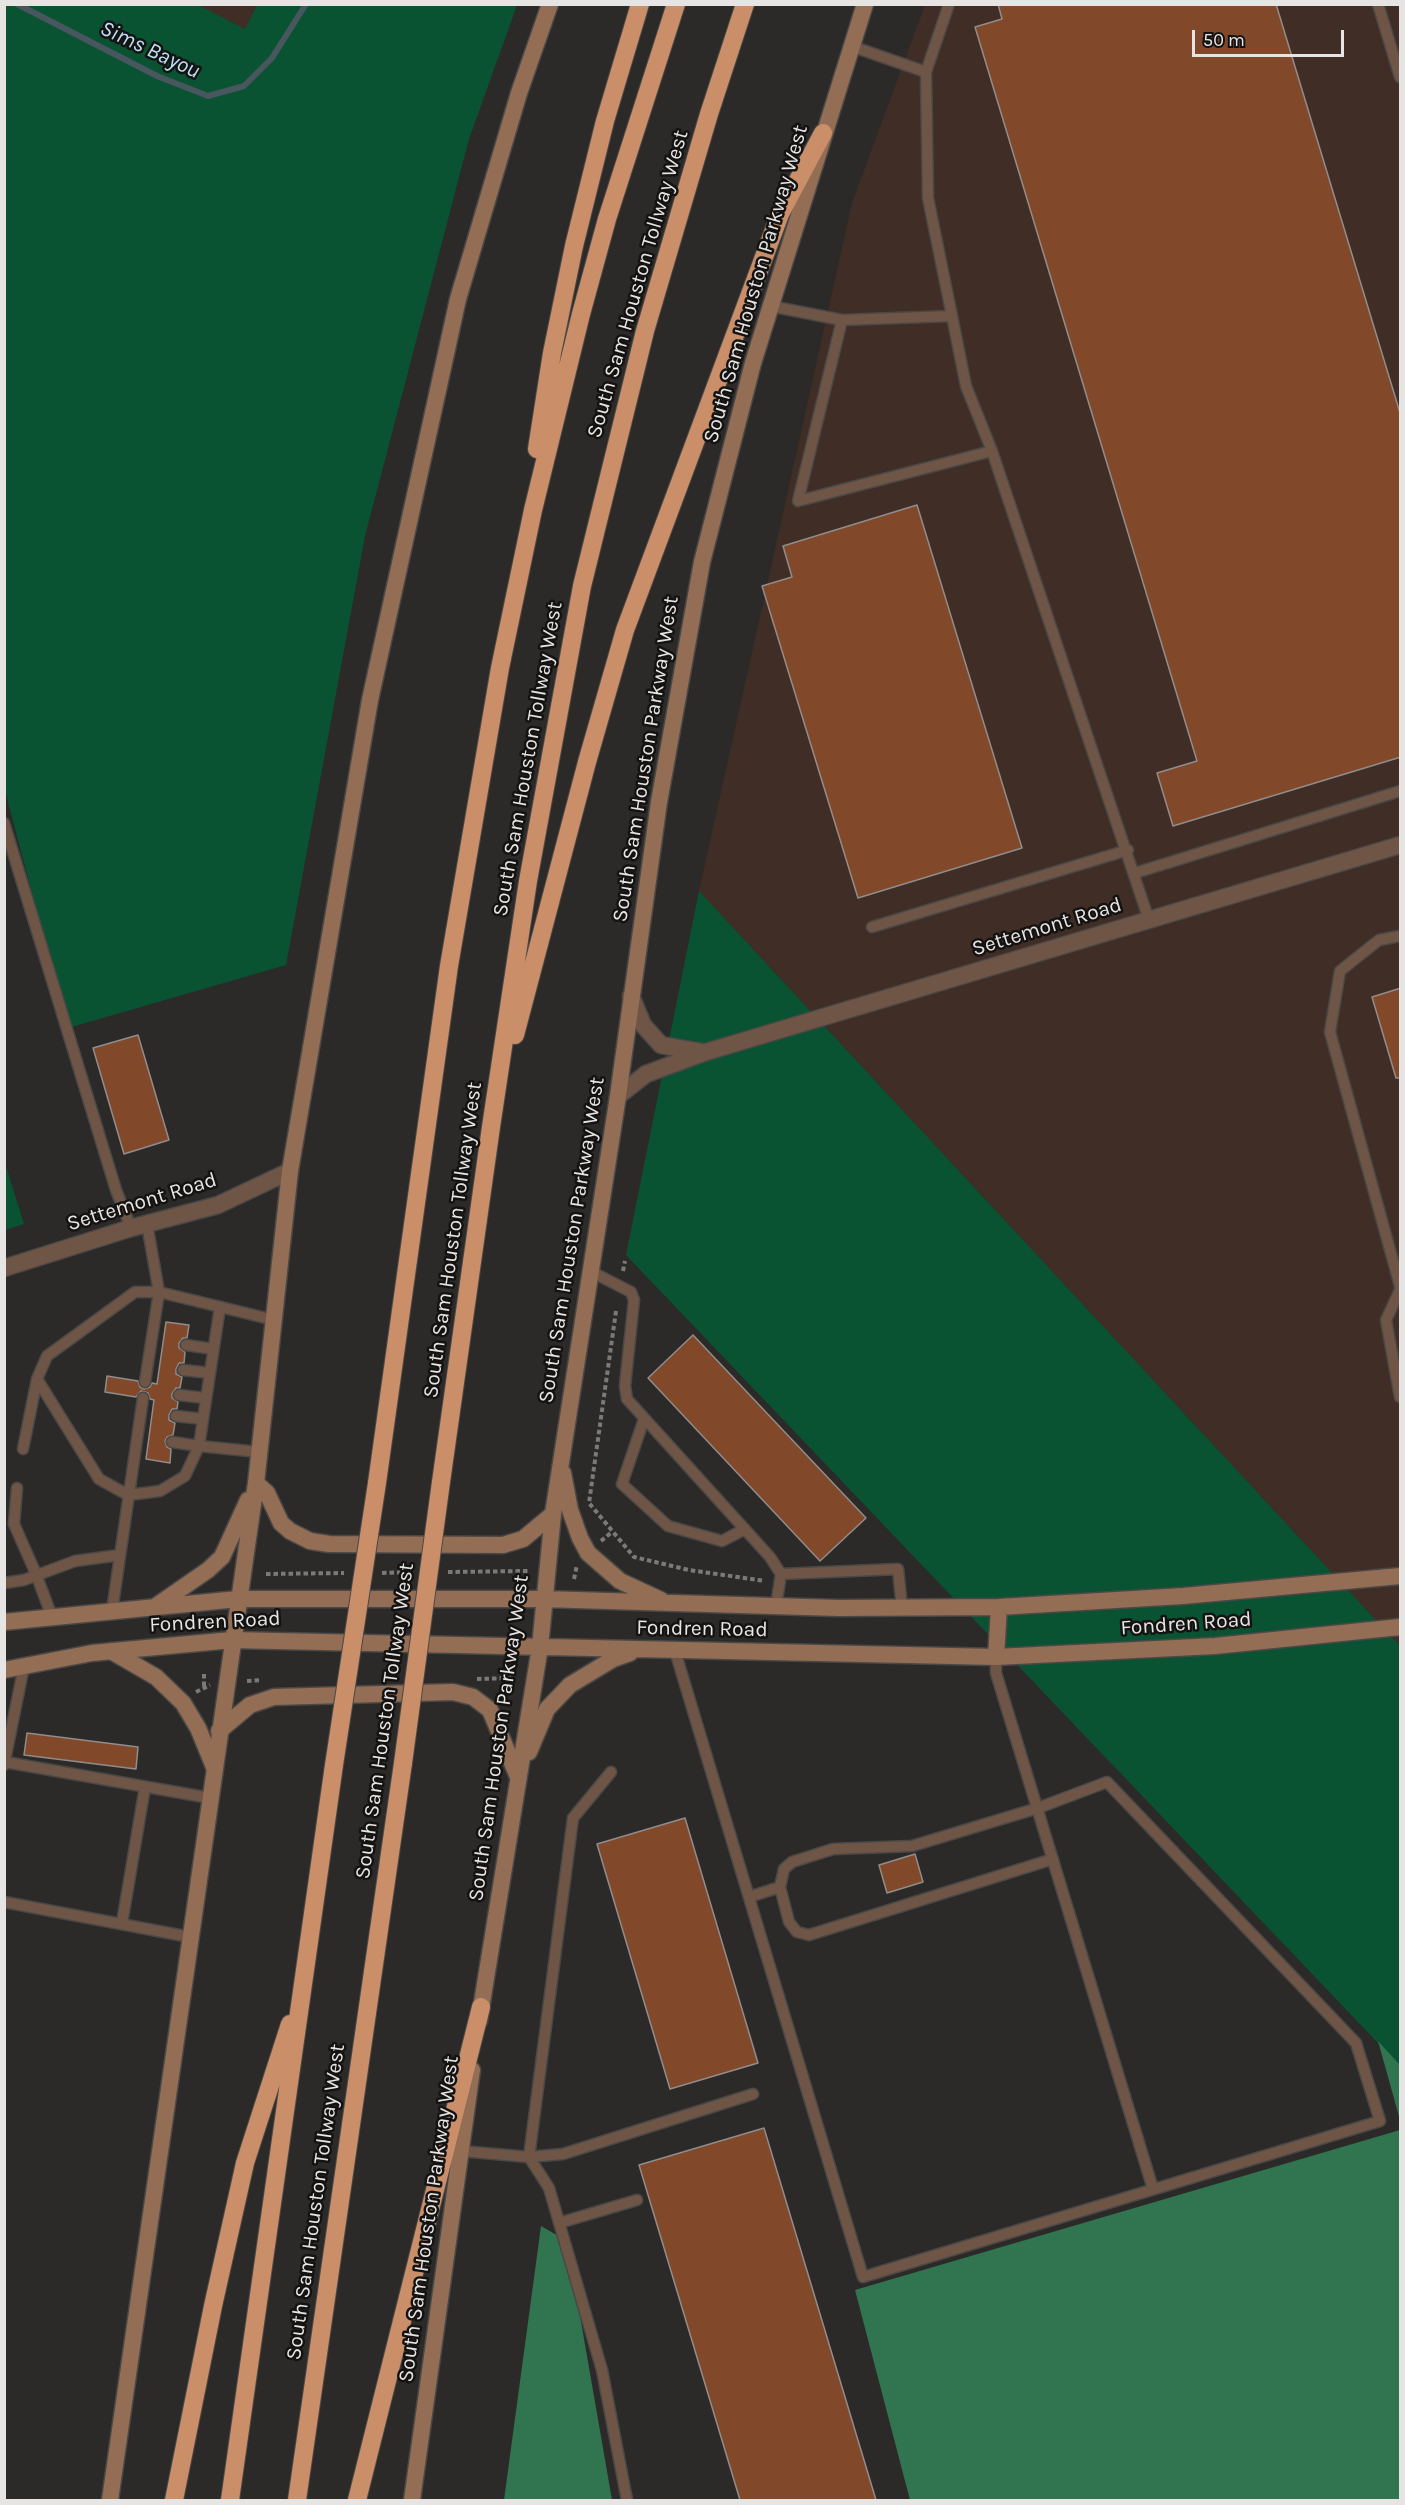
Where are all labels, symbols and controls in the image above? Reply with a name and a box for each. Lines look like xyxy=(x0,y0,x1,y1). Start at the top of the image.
water label: Sims Bayou xyxy=(96,15,204,85)
scale bar xyxy=(1195,18,1346,56)
text: 50 m xyxy=(1203,29,1245,51)
street label: South Sam Houston Parkway West xyxy=(698,122,814,446)
street label: South Sam Houston Tollway West xyxy=(582,127,694,441)
street label: South Sam Houston Parkway West xyxy=(608,594,684,924)
street label: South Sam Houston Tollway West xyxy=(488,600,568,918)
street label: Settemont Road xyxy=(969,892,1125,962)
street label: South Sam Houston Parkway West xyxy=(534,1075,610,1405)
street label: South Sam Houston Tollway West xyxy=(418,1080,488,1400)
street label: Settemont Road xyxy=(64,1167,220,1237)
street label: South Sam Houston Tollway West xyxy=(350,1561,420,1881)
street label: South Sam Houston Parkway West xyxy=(464,1573,534,1903)
street label: Fondren Road xyxy=(149,1606,281,1638)
street label: Fondren Road xyxy=(1120,1607,1252,1641)
street label: Fondren Road xyxy=(636,1615,768,1643)
street label: South Sam Houston Tollway West xyxy=(281,2042,351,2362)
street label: South Sam Houston Parkway West xyxy=(394,2054,464,2384)

